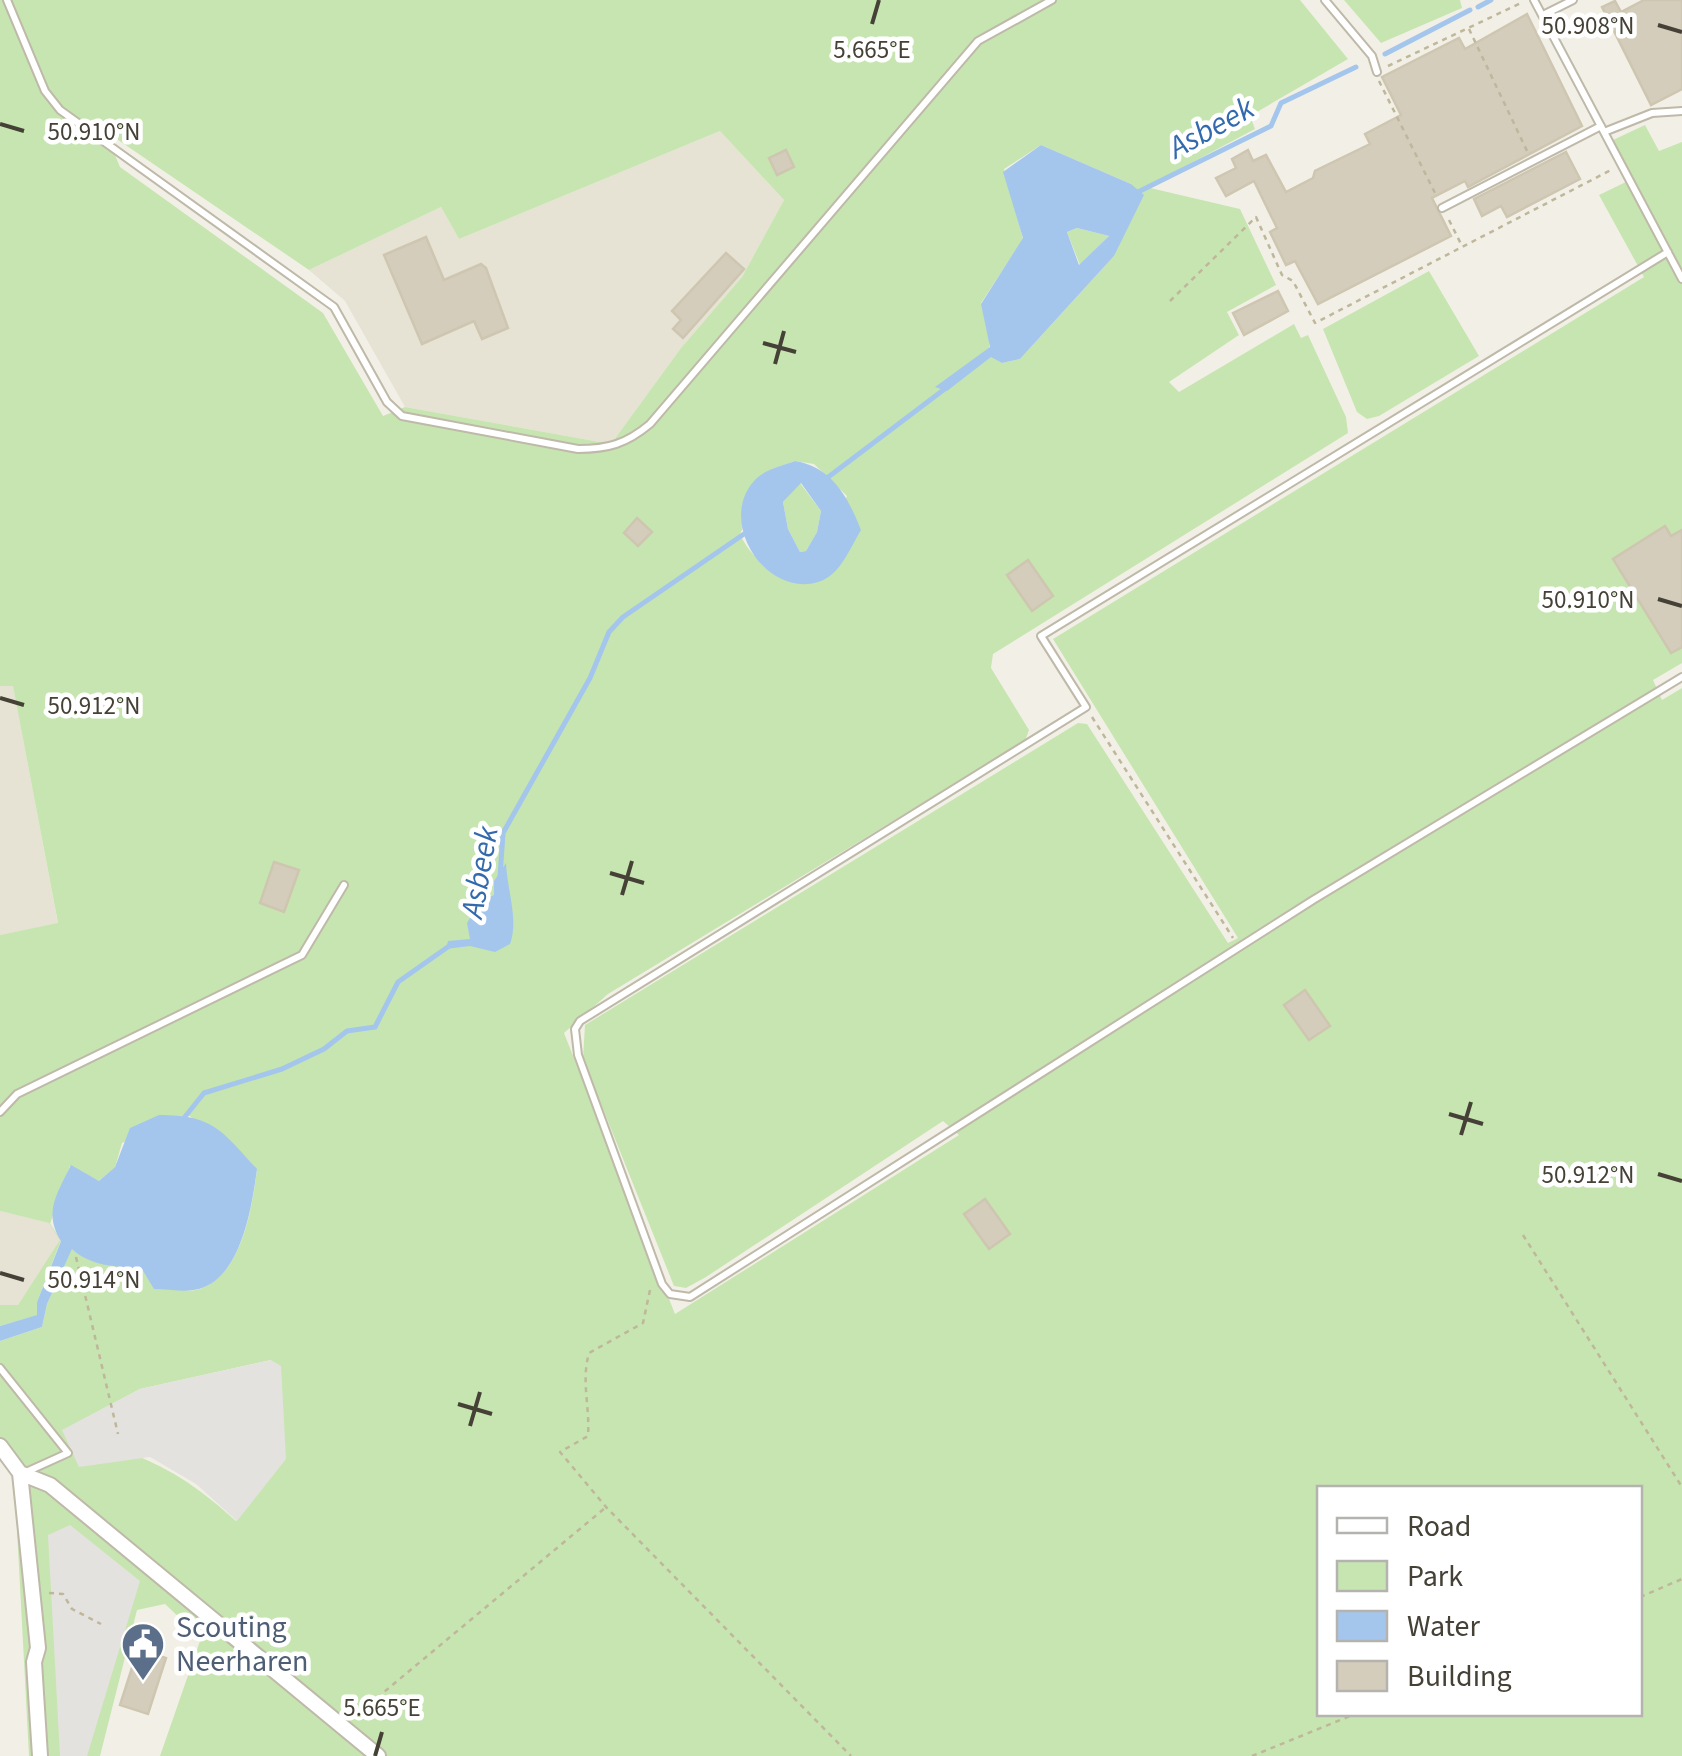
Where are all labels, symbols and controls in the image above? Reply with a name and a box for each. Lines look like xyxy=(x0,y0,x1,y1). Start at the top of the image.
text: 50.908°N xyxy=(1542,8,1634,44)
text: 5.665°E xyxy=(833,32,911,68)
water label: Asbeek xyxy=(1158,85,1264,171)
text: 50.910°N xyxy=(48,114,140,150)
text: 50.910°N xyxy=(1542,582,1634,618)
text: 50.912°N xyxy=(48,688,140,724)
water label: Asbeek xyxy=(449,822,511,924)
text: 50.912°N xyxy=(1542,1157,1634,1193)
text: 50.914°N xyxy=(48,1262,140,1298)
legend xyxy=(1317,1486,1642,1716)
text: Road xyxy=(1407,1505,1471,1548)
text: Park xyxy=(1407,1555,1463,1598)
text: Water xyxy=(1407,1605,1480,1648)
place label: Scouting Neerharen xyxy=(176,1606,308,1683)
public building icon: Scouting Neerharen xyxy=(120,1621,166,1682)
text: Building xyxy=(1407,1655,1512,1698)
text: 5.665°E xyxy=(343,1690,421,1726)

